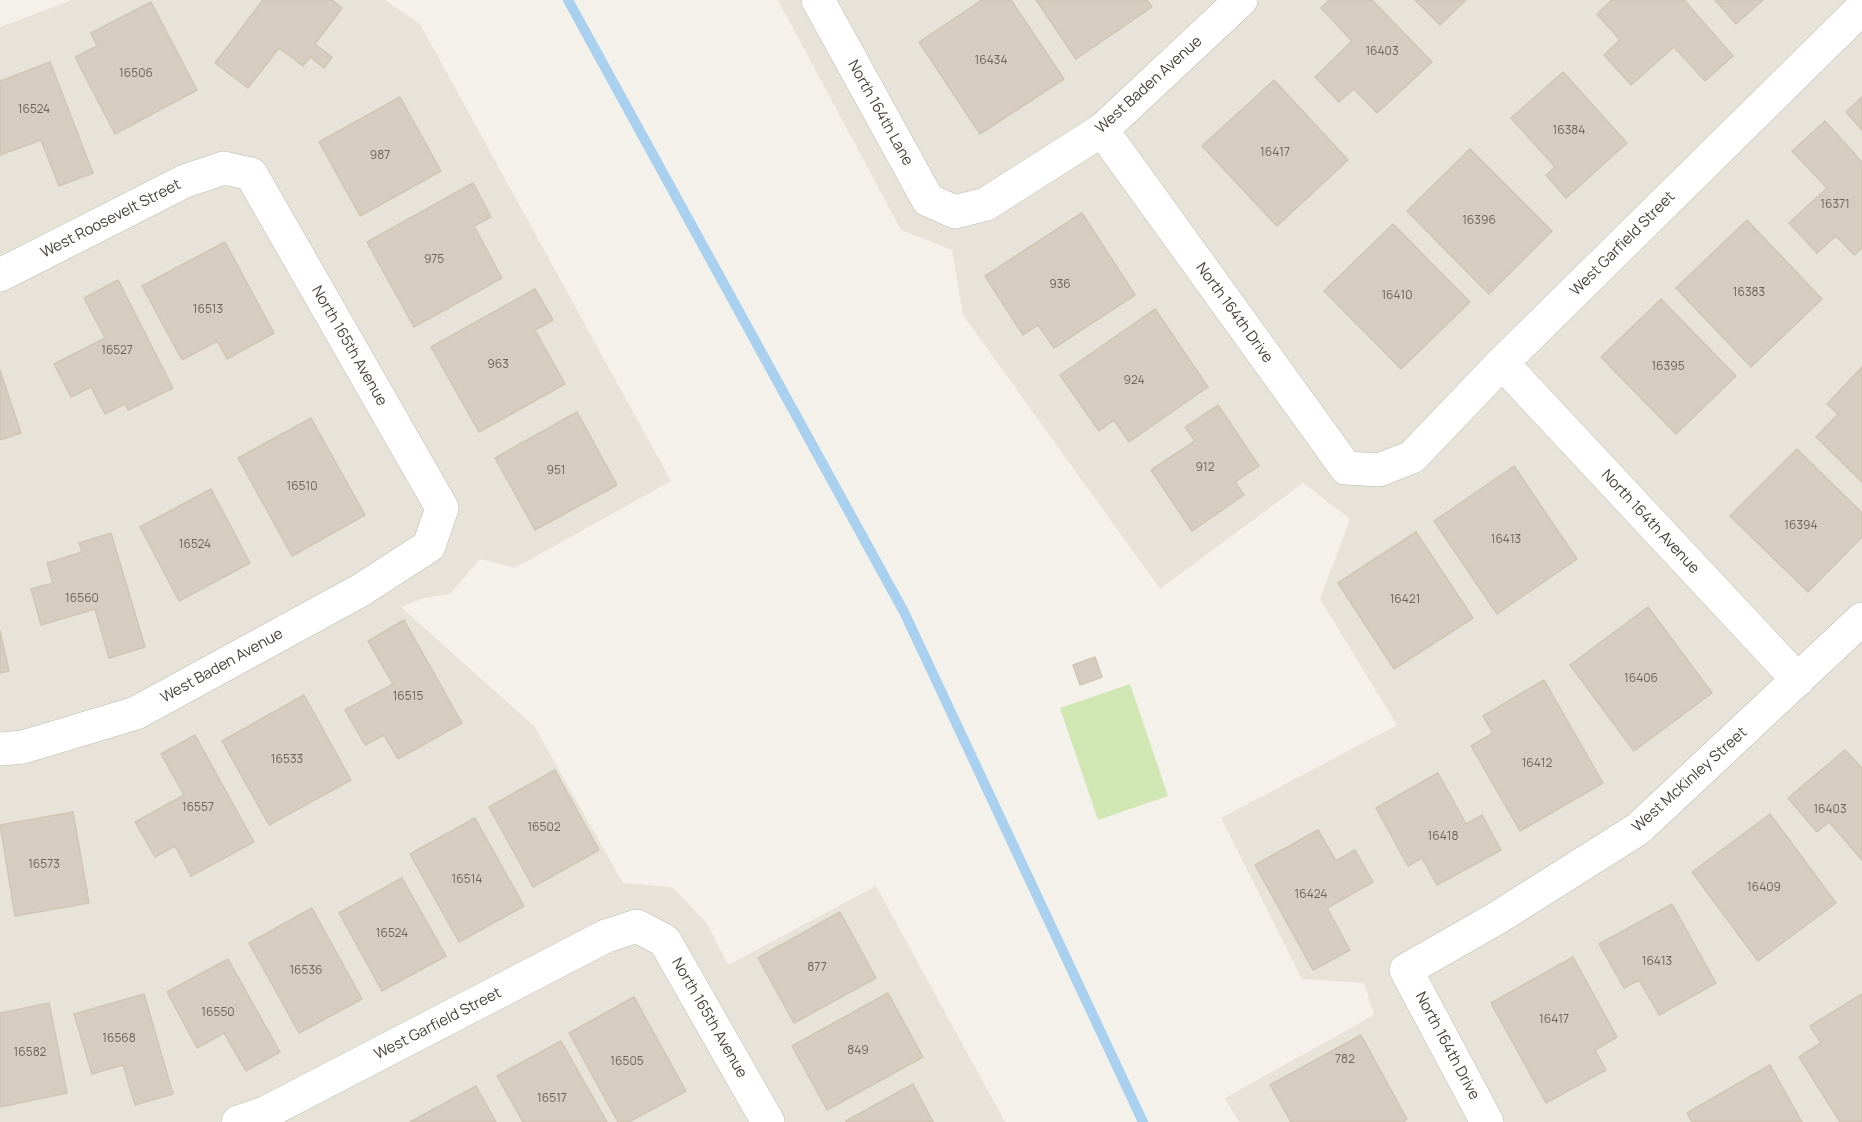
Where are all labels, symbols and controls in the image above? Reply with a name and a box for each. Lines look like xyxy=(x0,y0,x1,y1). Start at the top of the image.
street label: West Baden Avenue xyxy=(1092,32,1206,138)
house number: 16403 xyxy=(1365,45,1399,59)
house number: 16434 xyxy=(975,54,1007,68)
street label: North 164th Lane xyxy=(844,57,916,169)
house number: 16506 xyxy=(119,67,153,81)
house number: 16524 xyxy=(18,103,50,117)
house number: 16384 xyxy=(1553,124,1585,138)
house number: 16417 xyxy=(1260,146,1290,160)
house number: 987 xyxy=(370,149,390,163)
street label: West Roosevelt Street xyxy=(38,176,184,262)
street label: West Garfield Street xyxy=(1567,188,1679,300)
house number: 16371 xyxy=(1820,198,1850,212)
house number: 16396 xyxy=(1462,214,1496,228)
house number: 975 xyxy=(424,253,444,267)
street label: North 164th Drive xyxy=(1192,259,1276,367)
house number: 936 xyxy=(1049,278,1071,292)
street label: North 165th Avenue xyxy=(307,283,391,409)
house number: 16383 xyxy=(1733,286,1765,300)
house number: 16410 xyxy=(1381,289,1413,303)
house number: 16513 xyxy=(193,303,223,317)
house number: 16527 xyxy=(101,344,133,358)
house number: 963 xyxy=(487,358,509,372)
house number: 16395 xyxy=(1651,360,1685,374)
house number: 924 xyxy=(1123,374,1145,388)
house number: 912 xyxy=(1196,461,1214,475)
house number: 951 xyxy=(546,464,566,478)
street label: North 164th Avenue xyxy=(1597,466,1703,578)
house number: 16510 xyxy=(286,480,318,494)
house number: 16394 xyxy=(1784,519,1818,533)
house number: 16413 xyxy=(1491,533,1521,547)
house number: 16524 xyxy=(179,538,211,552)
house number: 16560 xyxy=(65,592,99,606)
house number: 16421 xyxy=(1390,593,1420,607)
street label: West Baden Avenue xyxy=(158,625,286,707)
house number: 16406 xyxy=(1624,672,1658,686)
house number: 16515 xyxy=(393,690,423,704)
street label: West McKinley Street xyxy=(1629,724,1751,836)
house number: 16533 xyxy=(271,753,303,767)
house number: 16412 xyxy=(1522,757,1552,771)
house number: 16557 xyxy=(182,801,214,815)
house number: 16403 xyxy=(1813,803,1847,817)
house number: 16502 xyxy=(527,821,561,835)
house number: 16418 xyxy=(1428,830,1458,844)
house number: 16573 xyxy=(28,858,60,872)
house number: 16514 xyxy=(452,873,482,887)
house number: 16409 xyxy=(1747,881,1781,895)
house number: 16424 xyxy=(1295,888,1327,902)
house number: 16524 xyxy=(376,927,408,941)
street label: North 165th Avenue xyxy=(667,955,751,1081)
house number: 16413 xyxy=(1642,955,1672,969)
house number: 877 xyxy=(807,961,827,975)
house number: 16536 xyxy=(289,964,323,978)
street label: West Garfield Street xyxy=(371,984,505,1064)
street label: North 164th Drive xyxy=(1411,989,1483,1103)
house number: 16550 xyxy=(201,1006,235,1020)
house number: 16417 xyxy=(1539,1013,1569,1027)
house number: 16568 xyxy=(102,1032,136,1046)
house number: 849 xyxy=(847,1044,869,1058)
house number: 16582 xyxy=(14,1046,46,1060)
house number: 782 xyxy=(1335,1053,1355,1067)
house number: 16505 xyxy=(610,1055,644,1069)
house number: 16517 xyxy=(537,1092,567,1106)

